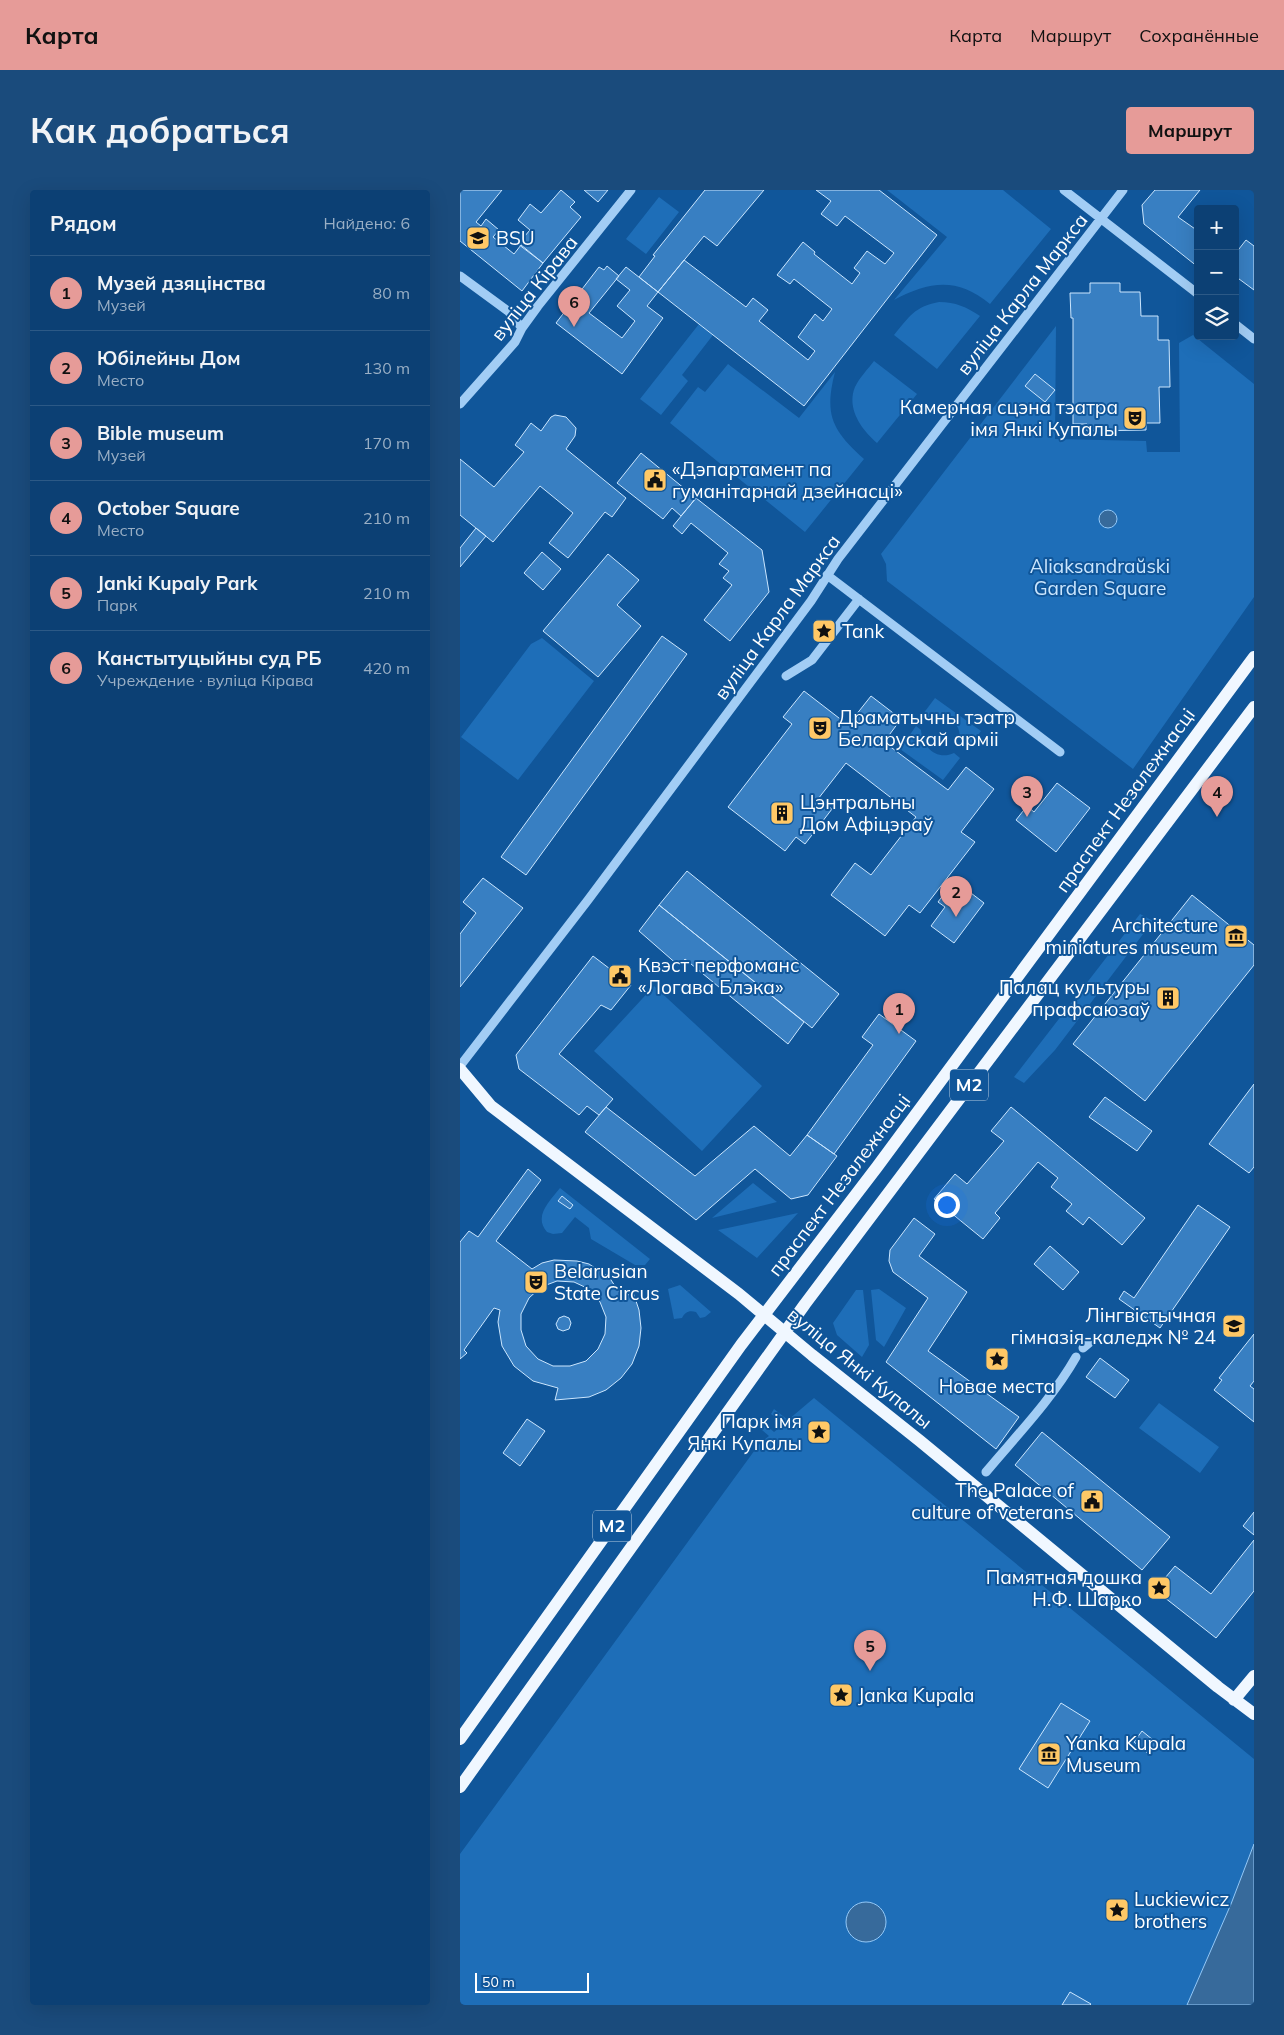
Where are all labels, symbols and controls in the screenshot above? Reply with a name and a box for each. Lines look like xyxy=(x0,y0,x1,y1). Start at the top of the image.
text: Карта xyxy=(25,20,99,50)
text: Карта xyxy=(949,24,1002,47)
text: Маршрут xyxy=(1030,24,1111,47)
text: Сохранённые xyxy=(1139,24,1259,47)
button: Маршрут xyxy=(1126,107,1254,154)
text: Как добраться xyxy=(30,108,290,152)
map controls xyxy=(1194,205,1239,340)
button: + xyxy=(1194,205,1239,250)
street label: вуліца Карла Маркса xyxy=(951,208,1093,380)
text: Рядом xyxy=(50,210,117,236)
text: Найдено: 6 xyxy=(324,213,410,233)
school or university icon: BSU xyxy=(465,225,491,251)
place label: BSU xyxy=(496,226,535,250)
street label: вуліца Кірава xyxy=(485,231,583,345)
button: − xyxy=(1194,250,1239,295)
text: Музей дзяцінства xyxy=(97,271,266,295)
text: 1 xyxy=(61,283,71,303)
text: 80 m xyxy=(373,283,410,303)
pin: 6 xyxy=(558,286,590,327)
text: Музей xyxy=(97,295,146,315)
button: layers xyxy=(1194,295,1239,340)
text: Юбілейны Дом xyxy=(97,346,240,370)
text: 2 xyxy=(61,358,71,378)
text: 130 m xyxy=(363,358,410,378)
text: Место xyxy=(97,370,144,390)
place label: Камерная сцэна тэатра імя Янкі Купалы xyxy=(900,395,1118,441)
theatre icon: Камерная сцэна тэатра імя Янкі Купалы xyxy=(1122,405,1148,431)
text: Bible museum xyxy=(97,421,224,445)
text: 3 xyxy=(61,433,71,453)
text: 170 m xyxy=(363,433,410,453)
text: Музей xyxy=(97,445,146,465)
place label: «Дэпартамент па гуманітарнай дзейнасці» xyxy=(672,457,903,503)
public building icon: «Дэпартамент па гуманітарнай дзейнасці» xyxy=(642,467,668,493)
text: October Square xyxy=(97,496,240,520)
text: 4 xyxy=(61,508,71,528)
text: 210 m xyxy=(363,508,410,528)
text: Место xyxy=(97,520,144,540)
street label: вуліца Карла Маркса xyxy=(709,530,845,704)
park label: Aliaksandraŭski Garden Square xyxy=(1030,554,1170,600)
text: Janki Kupaly Park xyxy=(97,571,258,595)
text: 5 xyxy=(61,583,71,603)
text: 210 m xyxy=(363,583,410,603)
text: Парк xyxy=(97,595,137,615)
place icon: Tank xyxy=(811,618,837,644)
place label: Tank xyxy=(842,619,885,643)
text: Канстытуцыйны суд РБ xyxy=(97,646,322,670)
text: 6 xyxy=(61,658,71,678)
text: 420 m xyxy=(363,658,410,678)
text: Учреждение · вуліца Кірава xyxy=(97,670,314,690)
street label: праспект Незалежнасці xyxy=(1050,703,1200,897)
place label: Драматычны тэатр Беларускай арміі xyxy=(838,705,1015,751)
theatre icon: Драматычны тэатр Беларускай арміі xyxy=(807,715,833,741)
pin: 3 xyxy=(1011,776,1043,817)
pin: 4 xyxy=(1201,776,1233,817)
place label: Цэнтральны Дом Афіцэраў xyxy=(800,790,933,836)
building icon: Цэнтральны Дом Афіцэраў xyxy=(769,800,795,826)
pin: 2 xyxy=(940,876,972,917)
place label: Architecture miniatures museum xyxy=(1046,913,1218,959)
museum icon: Architecture miniatures museum xyxy=(1223,923,1249,949)
place label: Квэст перфоманс «Логава Блэка» xyxy=(638,953,799,999)
public building icon: Квэст перфоманс «Логава Блэка» xyxy=(607,963,633,989)
place label: Палац культуры прафсаюзаў xyxy=(999,975,1150,1021)
building icon: Палац культуры прафсаюзаў xyxy=(1155,985,1181,1011)
pin: 1 xyxy=(883,993,915,1034)
road number: М2 xyxy=(950,1070,988,1100)
street label: праспект Незалежнасці xyxy=(763,1089,915,1281)
your location xyxy=(934,1192,960,1218)
place label: Belarusian State Circus xyxy=(554,1259,660,1305)
theatre icon: Belarusian State Circus xyxy=(523,1269,549,1295)
street label: вуліца Янкі Купалы xyxy=(783,1302,937,1434)
place label: Лінгвістычная гімназія-каледж № 24 xyxy=(1010,1303,1216,1349)
school or university icon: Лінгвістычная гімназія-каледж № 24 xyxy=(1221,1313,1247,1339)
place icon: Новае места xyxy=(984,1346,1010,1372)
place label: Новае места xyxy=(939,1374,1055,1398)
place label: Парк імя Янкі Купалы xyxy=(687,1409,802,1455)
place icon: Парк імя Янкі Купалы xyxy=(806,1419,832,1445)
place label: The Palace of culture of veterans xyxy=(911,1478,1075,1524)
public building icon: The Palace of culture of veterans xyxy=(1079,1488,1105,1514)
road number: М2 xyxy=(593,1510,631,1542)
place label: Памятная дошка Н.Ф. Шарко xyxy=(986,1565,1142,1611)
place icon: Памятная дошка Н.Ф. Шарко xyxy=(1146,1575,1172,1601)
pin: 5 xyxy=(854,1630,886,1671)
place icon: Janka Kupala xyxy=(828,1682,854,1708)
place label: Janka Kupala xyxy=(858,1683,974,1707)
place label: Yanka Kupala Museum xyxy=(1065,1731,1186,1777)
museum icon: Yanka Kupala Museum xyxy=(1036,1741,1062,1767)
place label: Luckiewicz brothers xyxy=(1134,1887,1229,1933)
place icon: Luckiewicz brothers xyxy=(1104,1897,1130,1923)
scale bar xyxy=(475,1970,589,1993)
text: 50 m xyxy=(482,1973,515,1991)

